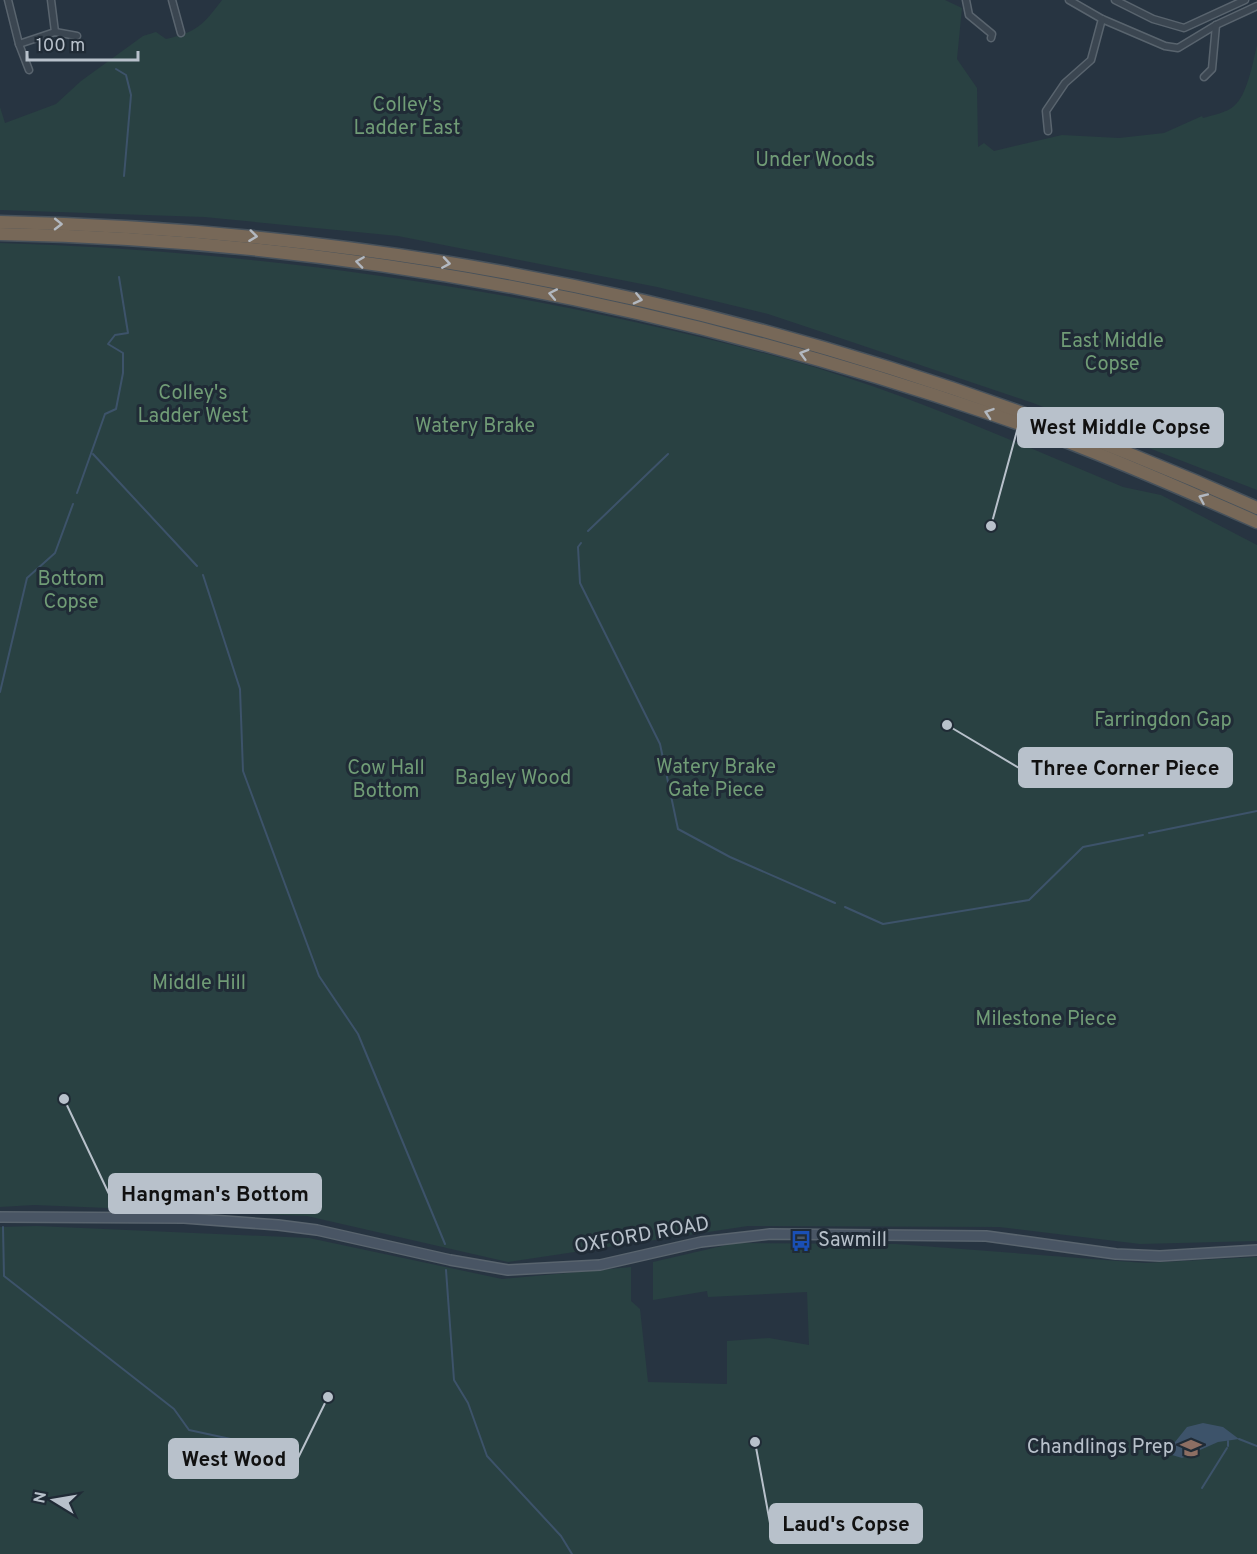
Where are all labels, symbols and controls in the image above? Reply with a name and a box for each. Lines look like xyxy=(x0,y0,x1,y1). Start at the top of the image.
scale bar xyxy=(27,24,138,62)
text: 100 m xyxy=(36,35,85,58)
park label: Colley's Ladder East xyxy=(353,93,461,142)
park label: Under Woods xyxy=(755,148,875,174)
one-way arrow xyxy=(54,217,63,230)
one-way arrow xyxy=(248,229,258,242)
one-way arrow xyxy=(441,256,451,269)
one-way arrow xyxy=(356,257,365,269)
one-way arrow xyxy=(548,288,558,301)
one-way arrow xyxy=(632,292,642,305)
park label: East Middle Copse xyxy=(1060,329,1164,378)
one-way arrow xyxy=(799,349,809,361)
park label: Colley's Ladder West xyxy=(137,381,249,430)
one-way arrow xyxy=(984,408,995,421)
callout: West Middle Copse xyxy=(1018,408,1223,447)
park label: Watery Brake xyxy=(415,414,535,440)
text: West Middle Copse xyxy=(1030,415,1210,442)
one-way arrow xyxy=(1199,494,1210,506)
park label: Bottom Copse xyxy=(38,567,104,616)
park label: Farringdon Gap xyxy=(1094,708,1232,734)
callout: Three Corner Piece xyxy=(1019,748,1232,787)
park label: Watery Brake Gate Piece xyxy=(656,755,776,804)
park label: Cow Hall Bottom xyxy=(347,756,425,805)
text: Three Corner Piece xyxy=(1031,756,1219,783)
park label: Bagley Wood xyxy=(455,766,571,792)
park label: Middle Hill xyxy=(152,971,246,997)
park label: Milestone Piece xyxy=(975,1007,1117,1033)
callout: Hangman's Bottom xyxy=(109,1174,321,1213)
text: Hangman's Bottom xyxy=(121,1182,309,1209)
street label: OXFORD ROAD xyxy=(572,1211,712,1261)
place label: Sawmill xyxy=(818,1228,887,1254)
bus stop icon: Sawmill xyxy=(789,1229,813,1253)
place label: Chandlings Prep xyxy=(1027,1435,1174,1461)
school or university icon: Chandlings Prep xyxy=(1179,1436,1203,1460)
callout: West Wood xyxy=(169,1439,298,1478)
text: West Wood xyxy=(182,1447,286,1474)
north arrow xyxy=(24,1470,84,1530)
text: N xyxy=(30,1490,52,1505)
callout: Laud's Copse xyxy=(770,1504,922,1543)
text: Laud's Copse xyxy=(782,1512,910,1539)

